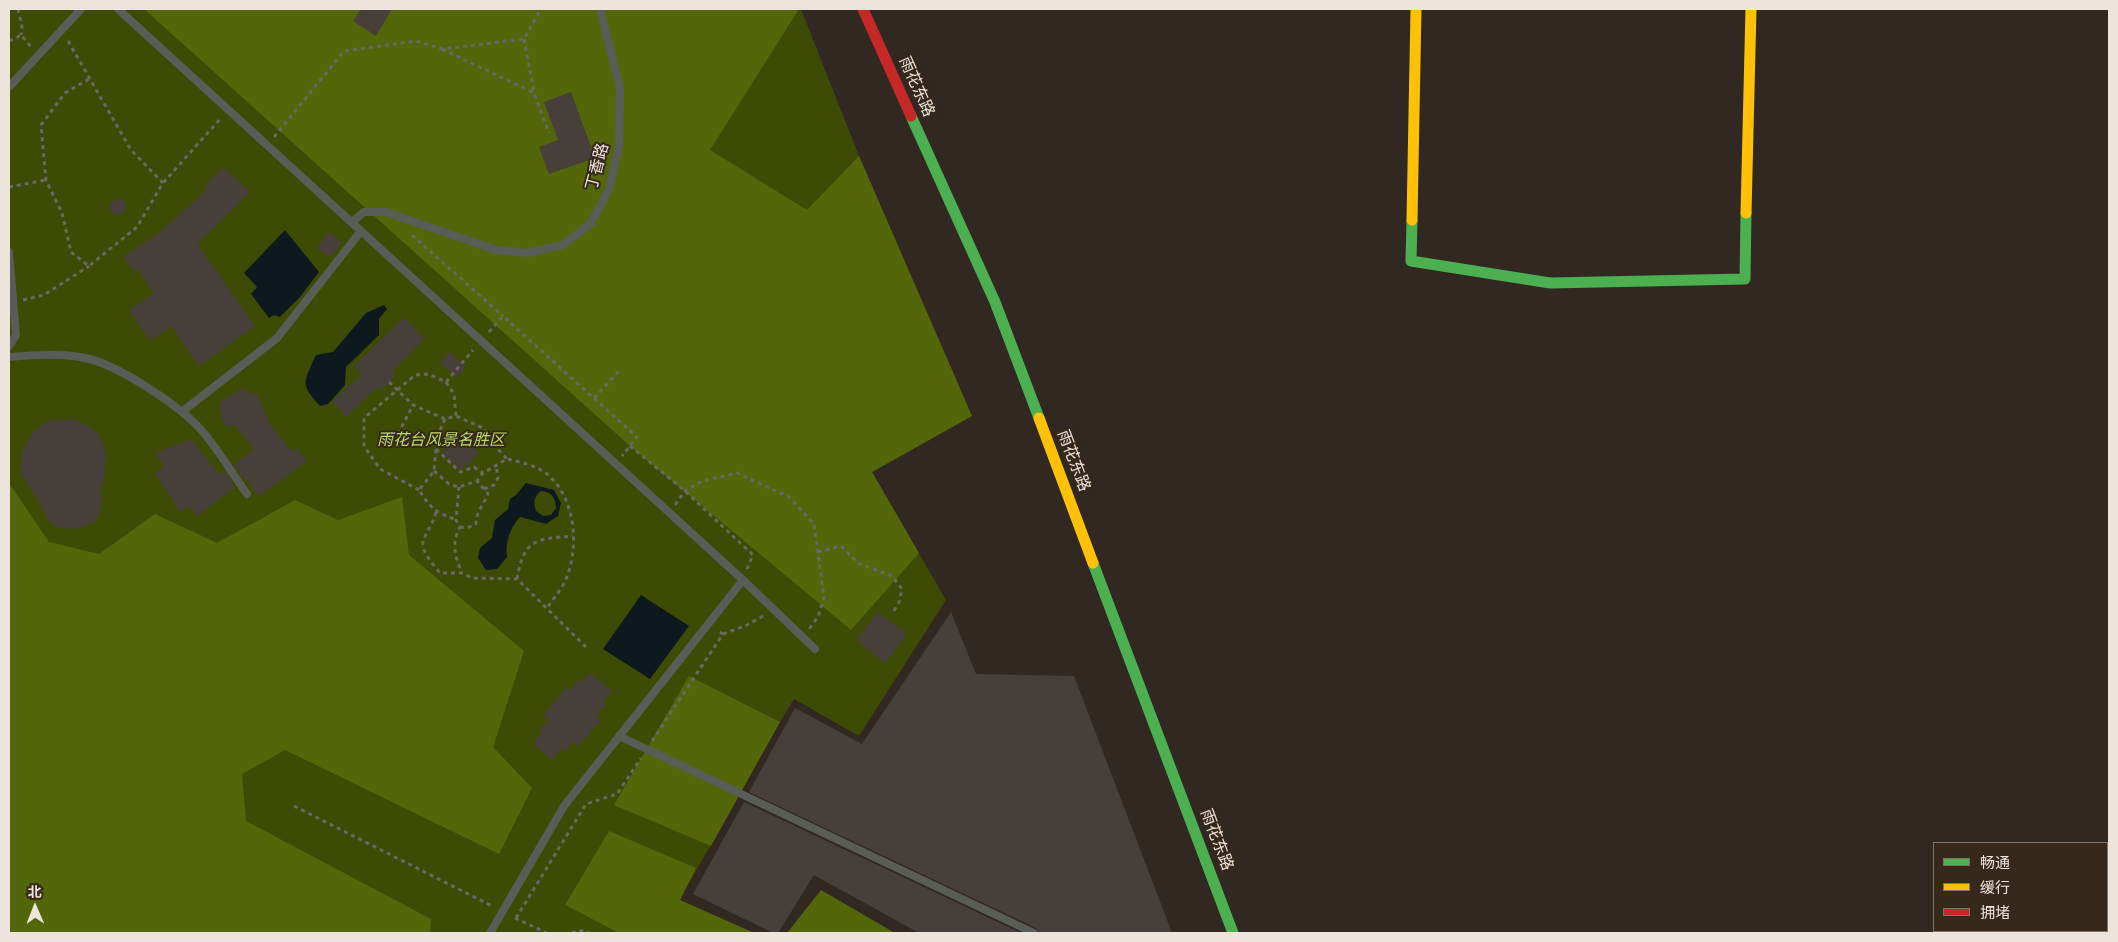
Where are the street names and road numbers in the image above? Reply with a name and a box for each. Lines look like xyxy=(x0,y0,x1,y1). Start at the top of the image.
street label: 雨花东路 xyxy=(894,54,938,120)
street label: 丁香路 xyxy=(583,141,613,193)
street label: 雨花东路 xyxy=(1053,428,1093,494)
street label: 雨花东路 xyxy=(1196,807,1236,873)

